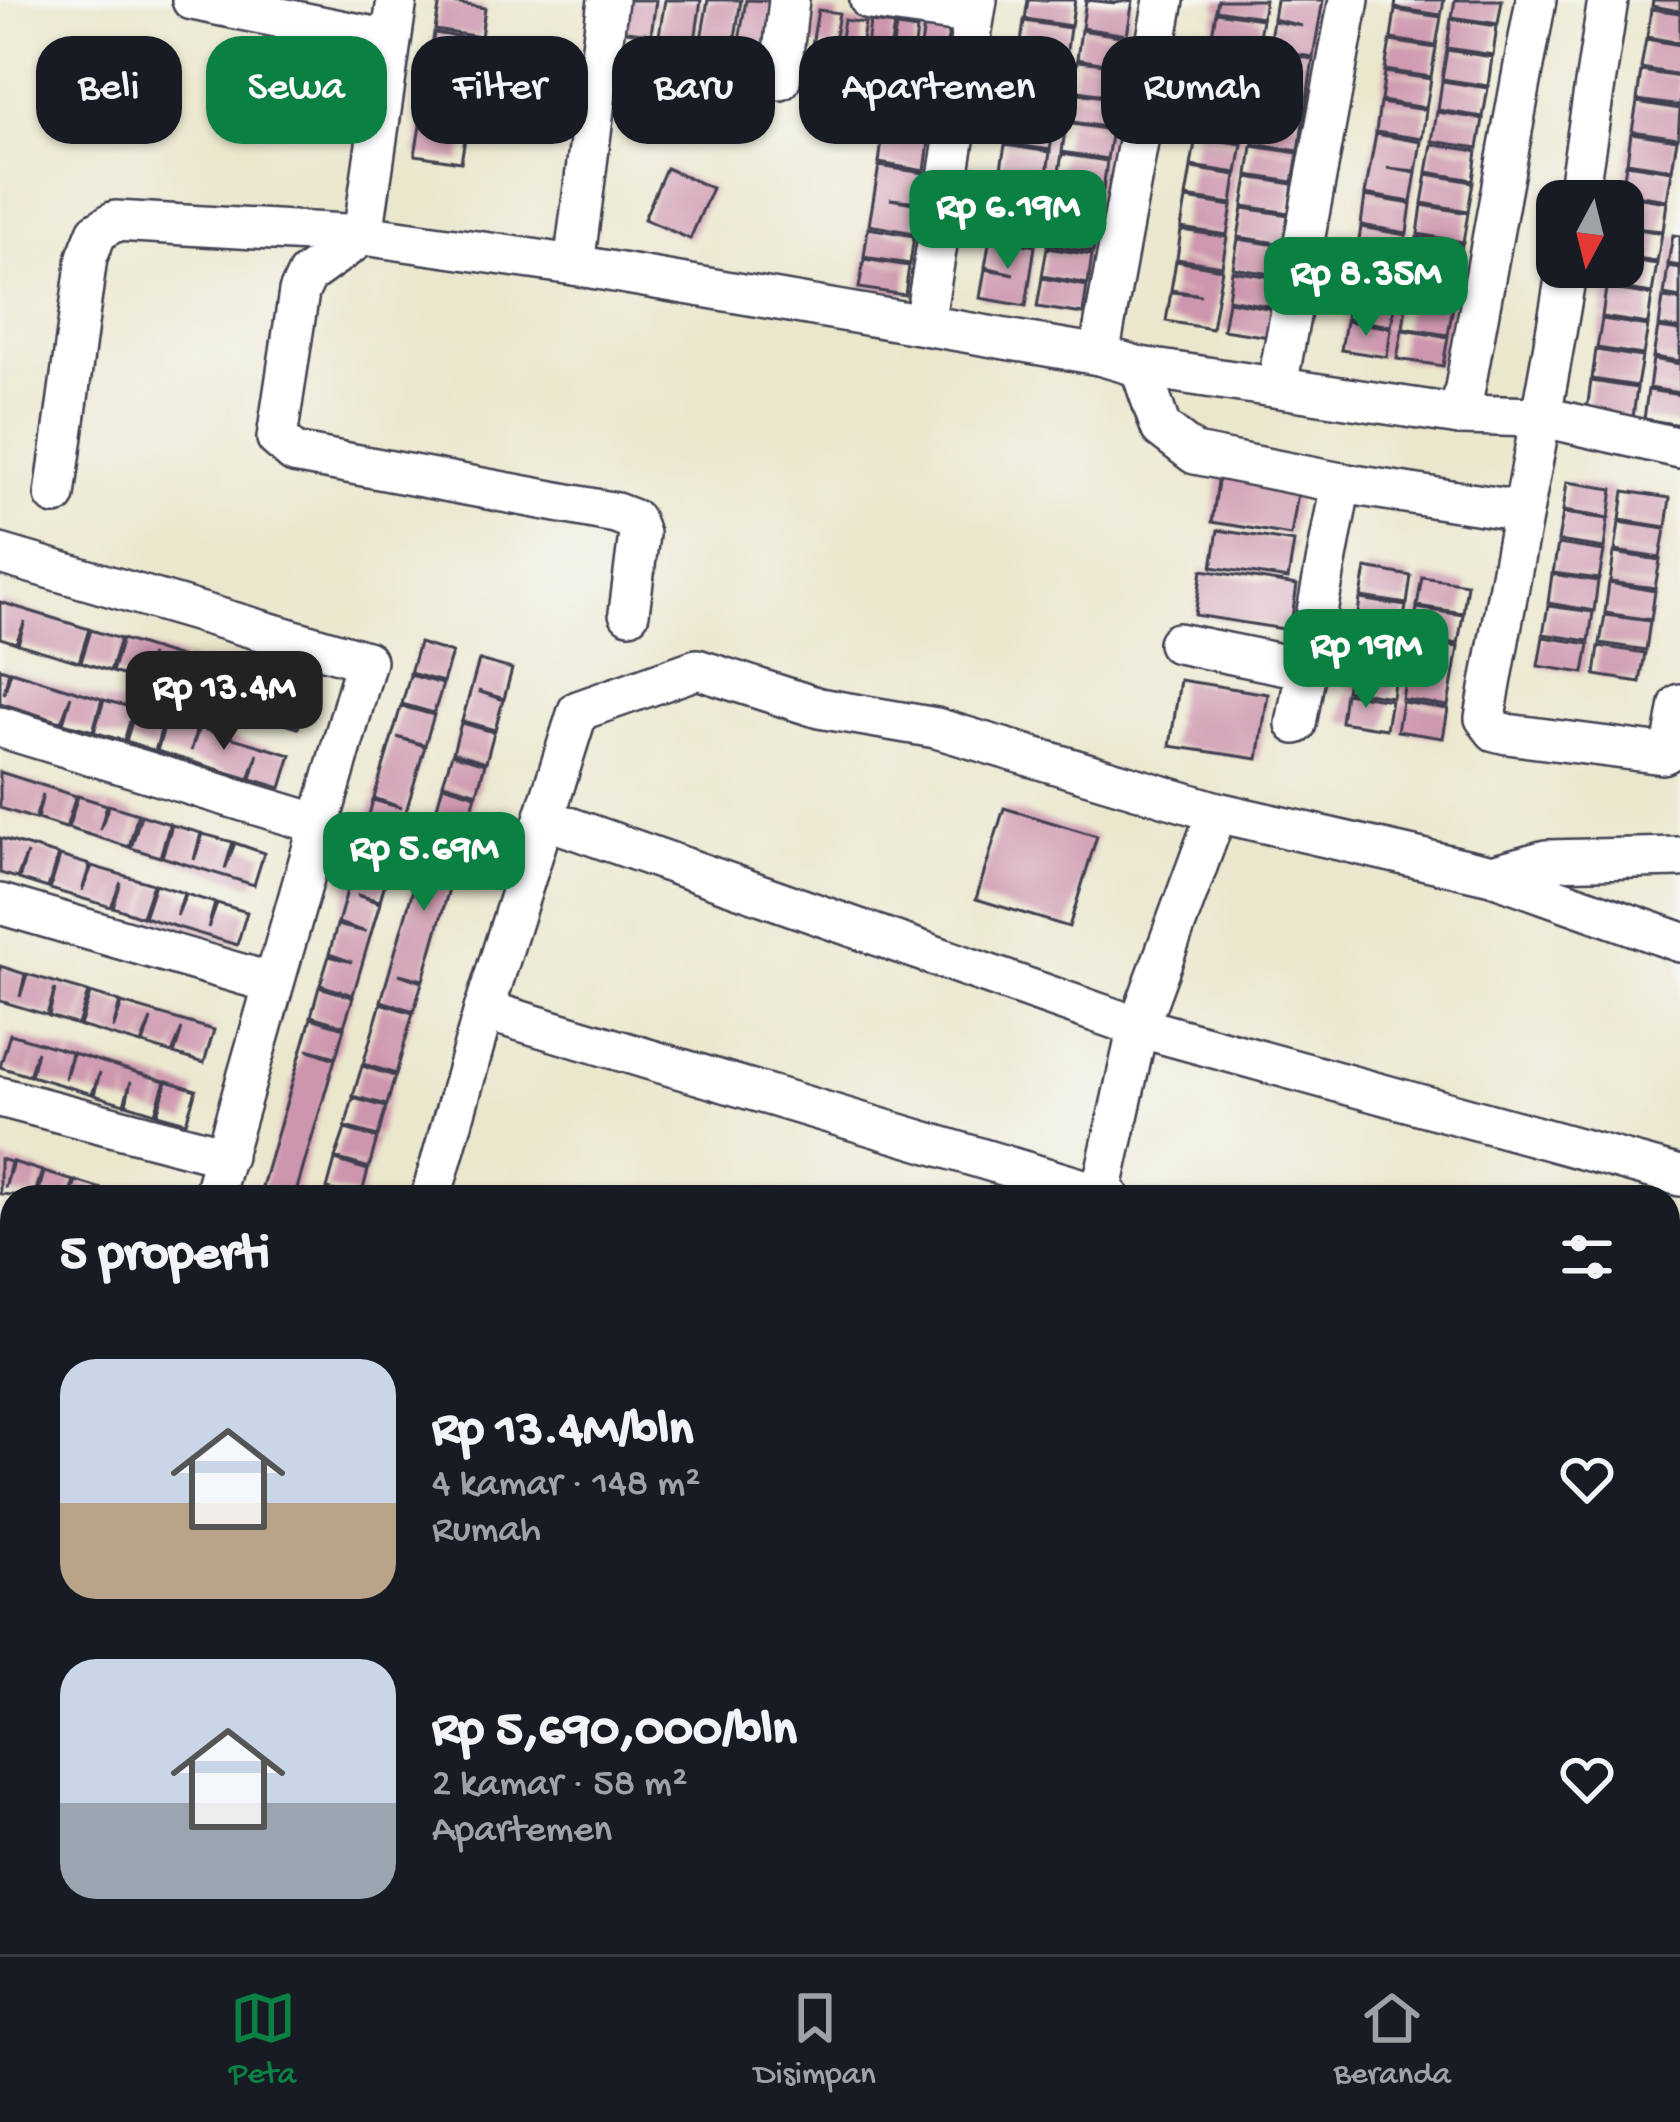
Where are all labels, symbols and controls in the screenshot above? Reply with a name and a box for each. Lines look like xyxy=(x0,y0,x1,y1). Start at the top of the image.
chip: Beli xyxy=(36,36,182,144)
chip: Sewa xyxy=(206,36,387,144)
chip: Filter xyxy=(411,36,588,144)
chip: Baru xyxy=(612,36,775,144)
chip: Apartemen xyxy=(799,36,1077,144)
chip: Rumah xyxy=(1101,36,1303,144)
pin: Rp 6.19M xyxy=(884,170,1132,272)
north arrow xyxy=(1536,180,1644,288)
map controls xyxy=(1536,180,1644,288)
text: Rp 6.19M xyxy=(936,186,1080,232)
pin: Rp 8.35M xyxy=(1242,237,1490,339)
text: Rp 8.35M xyxy=(1291,253,1441,299)
pin: Rp 19M xyxy=(1268,609,1464,711)
text: Rp 19M xyxy=(1310,625,1422,671)
pin: Rp 13.4M xyxy=(100,651,348,753)
text: Rp 13.4M xyxy=(153,667,295,713)
pin: Rp 5.69M xyxy=(300,812,548,914)
text: Rp 5.69M xyxy=(350,828,498,874)
icon: filters xyxy=(1554,1224,1620,1290)
text: 5 properti xyxy=(60,1227,270,1287)
text: Rp 13.4M/bln xyxy=(432,1403,693,1463)
icon: home xyxy=(156,1407,300,1551)
icon: heart xyxy=(1554,1446,1620,1512)
text: 4 kamar · 148 m² xyxy=(432,1463,701,1509)
text: Rumah xyxy=(432,1509,541,1555)
text: Rp 5,690,000/bln xyxy=(432,1703,797,1763)
icon: home xyxy=(156,1707,300,1851)
icon: heart xyxy=(1554,1746,1620,1812)
text: 2 kamar · 58 m² xyxy=(432,1763,688,1809)
text: Apartemen xyxy=(432,1809,612,1855)
tab: Peta xyxy=(229,1985,296,2095)
tab: Disimpan xyxy=(754,1985,876,2095)
tab: Beranda xyxy=(1334,1985,1451,2095)

